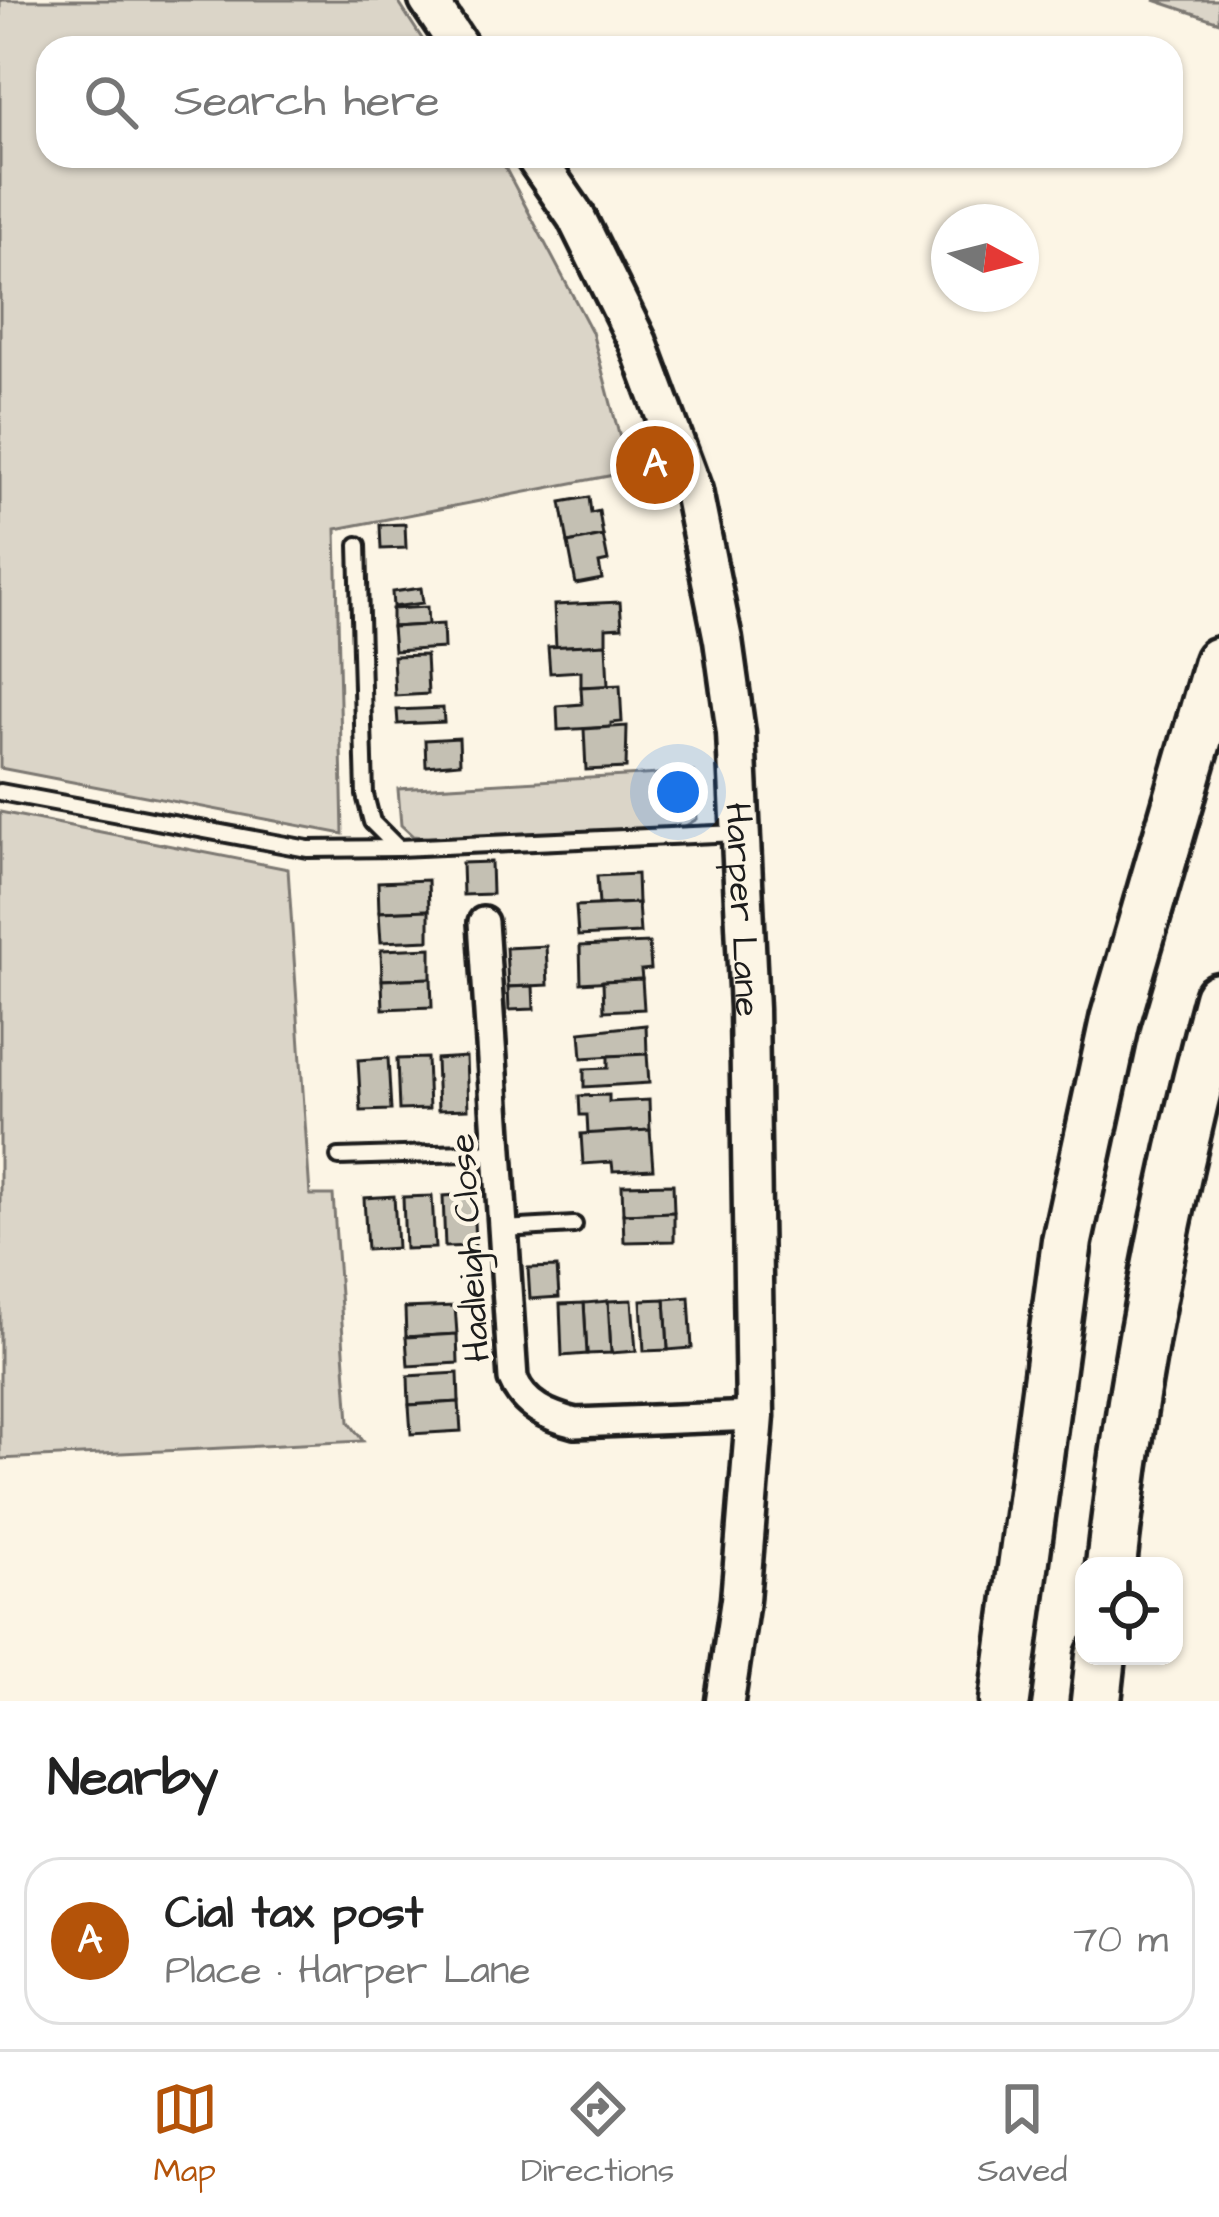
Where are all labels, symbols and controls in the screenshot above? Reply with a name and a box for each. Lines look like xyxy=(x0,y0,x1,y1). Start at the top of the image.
search box xyxy=(36,36,1183,168)
icon: search xyxy=(78,69,144,135)
text: Search here xyxy=(174,71,440,133)
north arrow xyxy=(931,204,1039,312)
pin: A xyxy=(616,420,694,510)
your location xyxy=(648,762,708,822)
street label: Harper Lane xyxy=(711,801,772,1018)
street label: Hadleigh Close xyxy=(437,1132,505,1364)
map controls xyxy=(1075,1557,1183,1665)
button: locate xyxy=(1075,1557,1183,1665)
text: Nearby xyxy=(48,1744,218,1815)
text: Cial tax post xyxy=(165,1883,423,1945)
text: A xyxy=(78,1914,102,1968)
text: 70 m xyxy=(1073,1914,1168,1968)
text: Place · Harper Lane xyxy=(165,1945,531,1999)
tab: Map xyxy=(152,2076,218,2194)
tab: Directions xyxy=(521,2076,674,2194)
tab: Saved xyxy=(977,2076,1067,2194)

